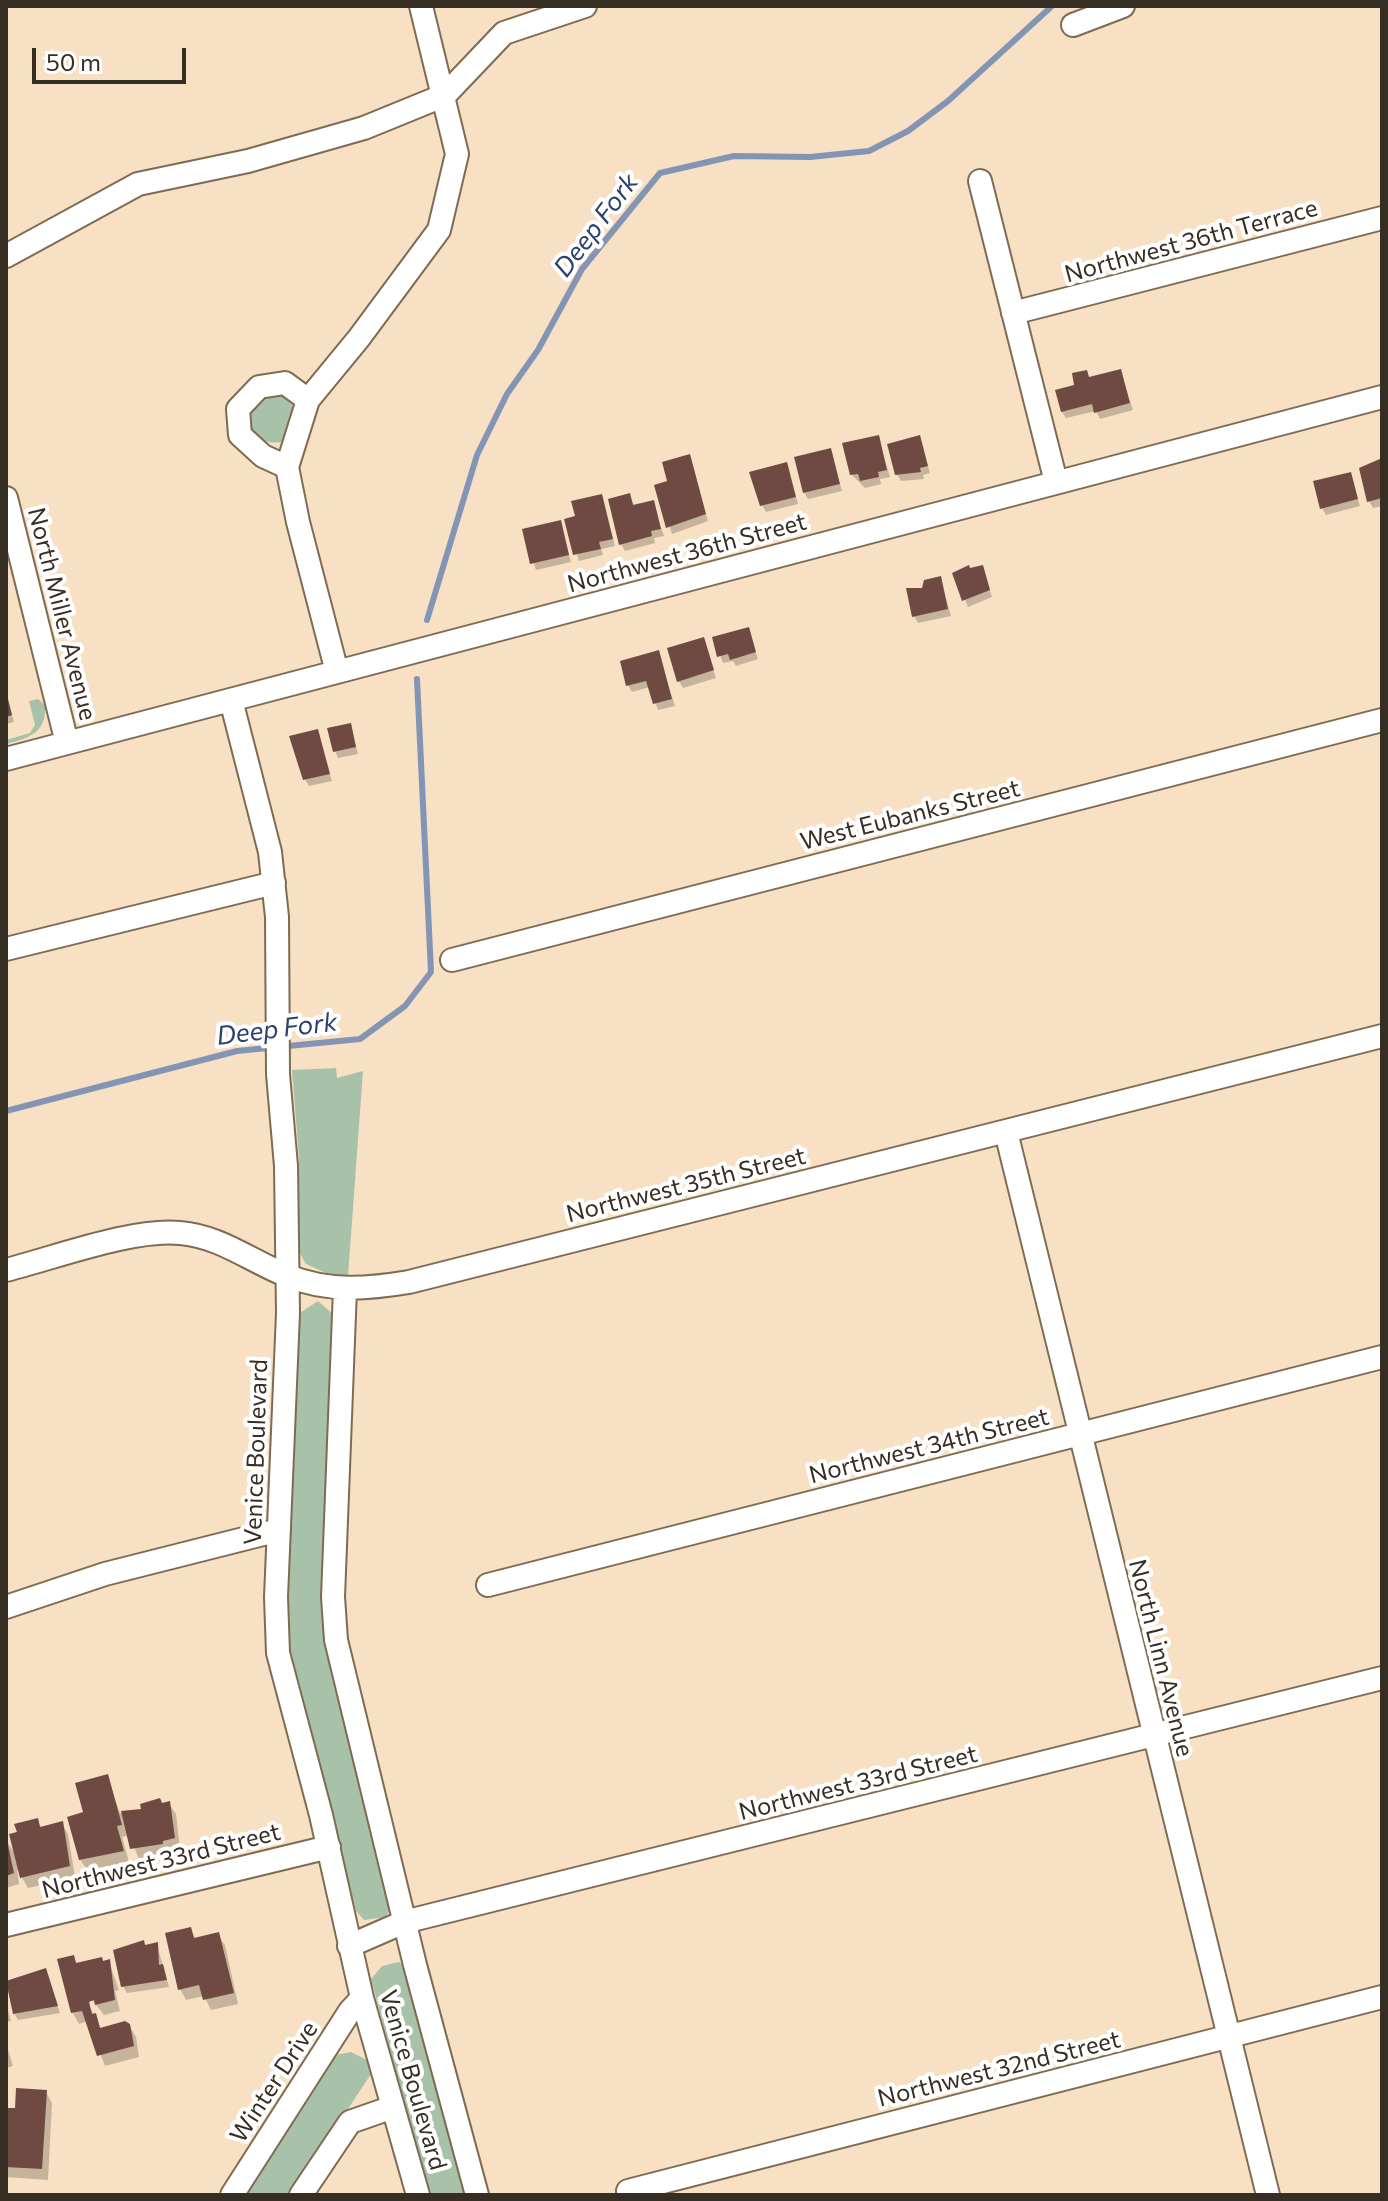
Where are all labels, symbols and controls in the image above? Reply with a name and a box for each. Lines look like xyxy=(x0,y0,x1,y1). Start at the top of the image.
scale bar xyxy=(36,32,190,82)
text: 50 m xyxy=(46,47,101,76)
water label: Deep Fork xyxy=(547,167,645,283)
street label: Northwest 36th Terrace xyxy=(1061,193,1321,289)
street label: North Miller Avenue xyxy=(22,505,102,723)
street label: Northwest 36th Street xyxy=(564,507,810,599)
street label: West Eubanks Street xyxy=(797,774,1023,856)
water label: Deep Fork xyxy=(215,1006,339,1052)
street label: Northwest 35th Street xyxy=(563,1141,809,1229)
street label: Venice Boulevard xyxy=(238,1359,274,1545)
street label: Northwest 34th Street xyxy=(806,1402,1052,1490)
street label: North Linn Avenue xyxy=(1123,1556,1199,1760)
street label: Northwest 33rd Street xyxy=(736,1739,980,1827)
street label: Northwest 33rd Street xyxy=(39,1817,283,1905)
street label: Venice Boulevard xyxy=(374,1987,452,2173)
street label: Winter Drive xyxy=(224,2016,324,2148)
street label: Northwest 32nd Street xyxy=(875,2025,1123,2113)

